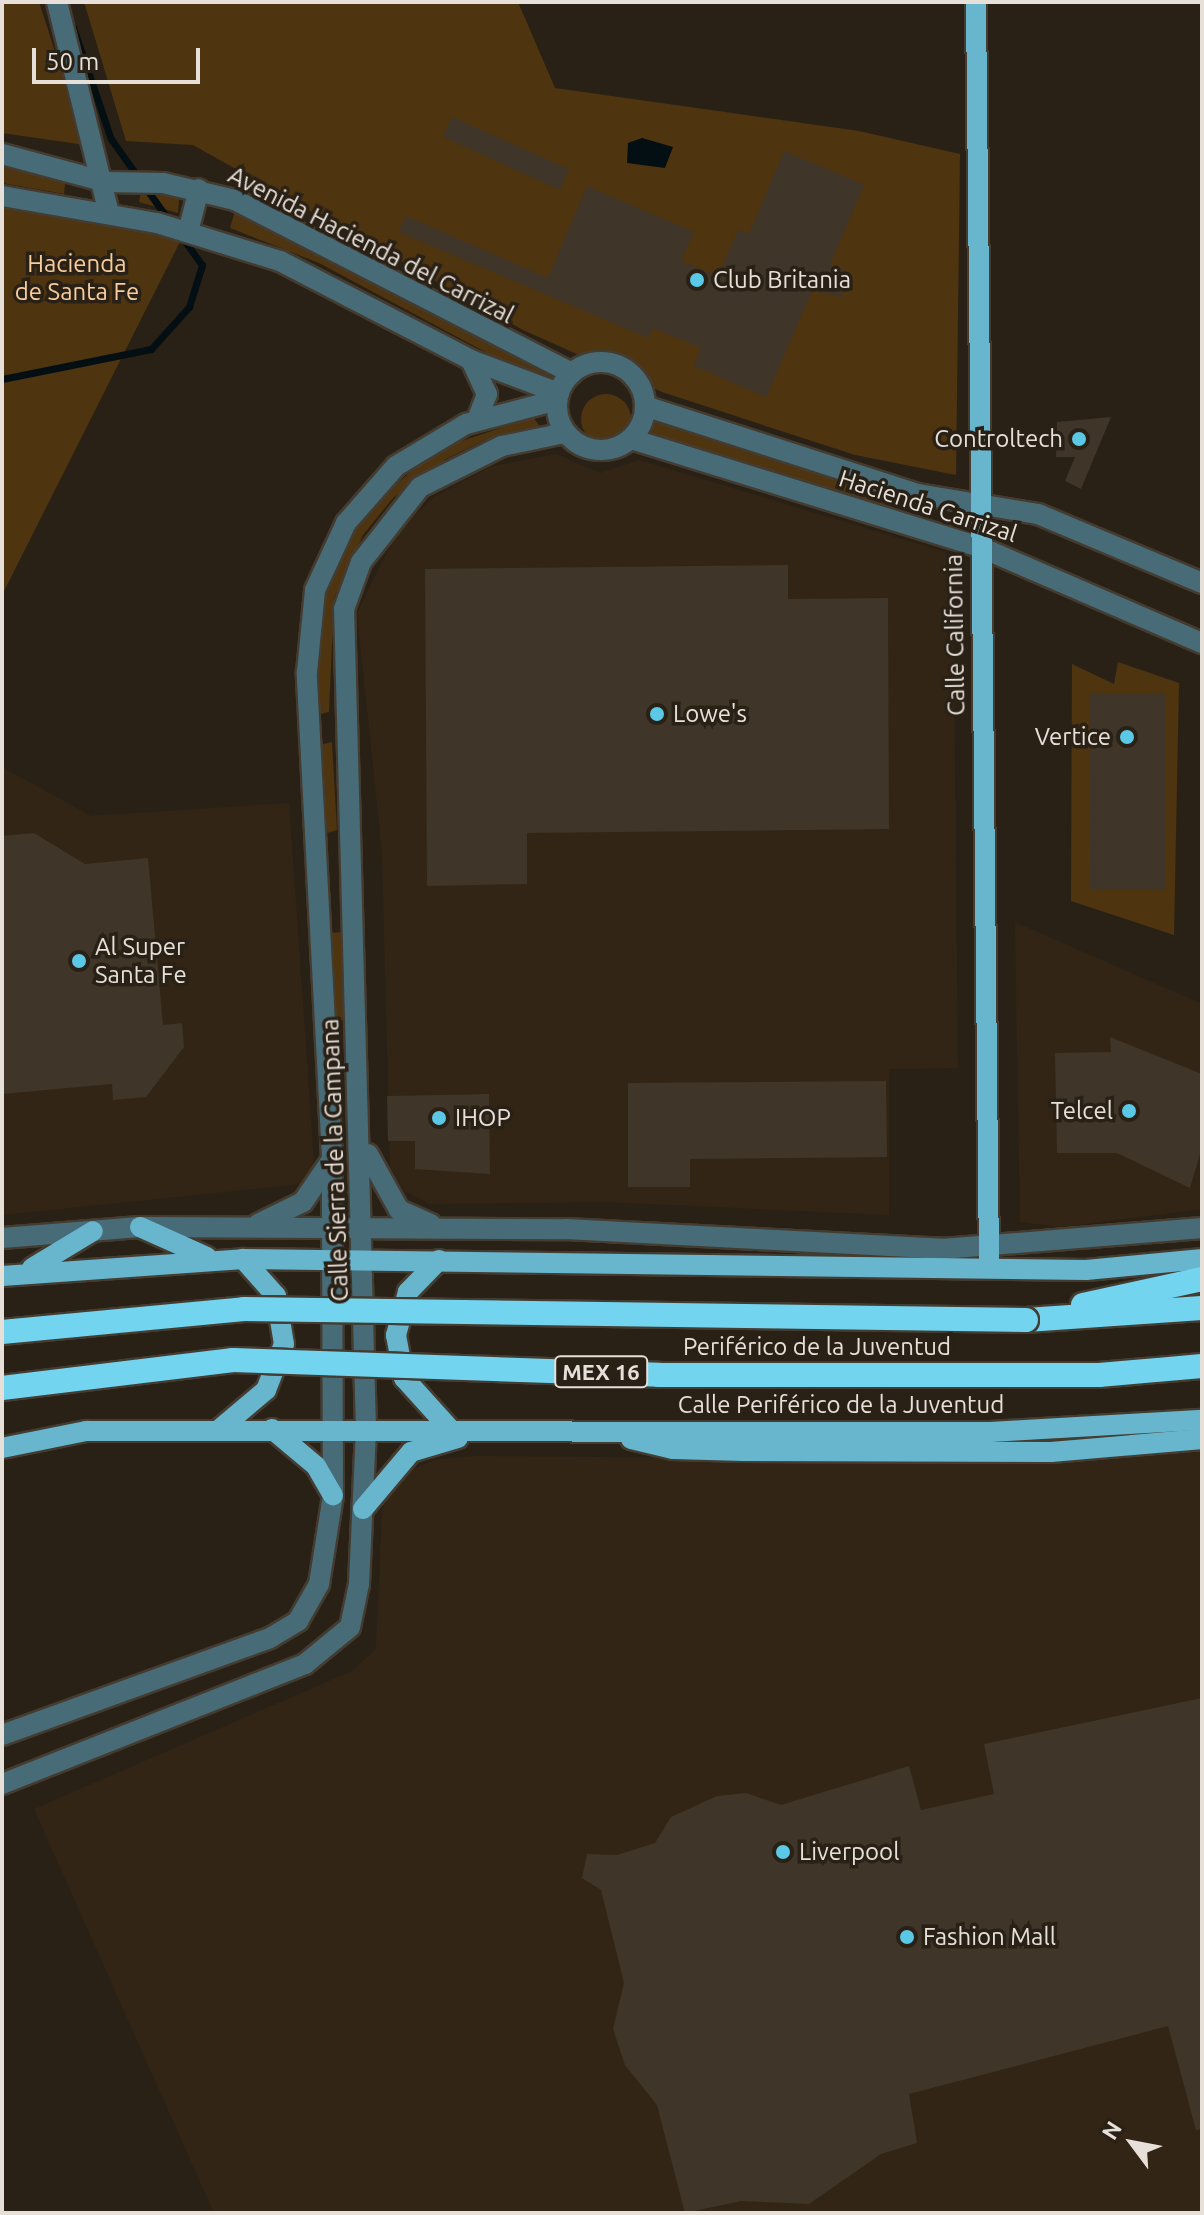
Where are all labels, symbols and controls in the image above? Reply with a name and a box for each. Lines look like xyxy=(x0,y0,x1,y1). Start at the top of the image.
scale bar xyxy=(36,32,204,82)
text: 50 m xyxy=(46,48,99,75)
street label: Avenida Hacienda del Carrizal xyxy=(224,160,518,330)
park label: Hacienda de Santa Fe xyxy=(15,250,139,306)
place label: Club Britania xyxy=(713,266,851,294)
marker: Club Britania xyxy=(688,271,706,289)
place label: Controltech xyxy=(934,425,1063,453)
marker: Controltech xyxy=(1070,430,1088,448)
street label: Hacienda Carrizal xyxy=(835,464,1021,548)
street label: Calle California xyxy=(939,554,971,716)
place label: Lowe's xyxy=(673,700,747,728)
marker: Lowe's xyxy=(648,705,666,723)
place label: Vertice xyxy=(1035,723,1111,751)
marker: Vertice xyxy=(1118,728,1136,746)
place label: Al Super Santa Fe xyxy=(95,933,187,989)
marker: Al Super Santa Fe xyxy=(70,952,88,970)
street label: Calle Sierra de la Campana xyxy=(316,1018,354,1302)
place label: Telcel xyxy=(1051,1097,1113,1125)
marker: Telcel xyxy=(1120,1102,1138,1120)
place label: IHOP xyxy=(455,1104,511,1132)
marker: IHOP xyxy=(430,1109,448,1127)
street label: Periférico de la Juventud xyxy=(683,1333,951,1361)
road number: MEX 16 xyxy=(553,1354,649,1390)
street label: Calle Periférico de la Juventud xyxy=(678,1391,1004,1419)
place label: Liverpool xyxy=(799,1838,899,1866)
marker: Liverpool xyxy=(774,1843,792,1861)
place label: Fashion Mall xyxy=(923,1923,1056,1951)
marker: Fashion Mall xyxy=(898,1928,916,1946)
north arrow xyxy=(1092,2103,1172,2183)
text: N xyxy=(1096,2116,1126,2144)

